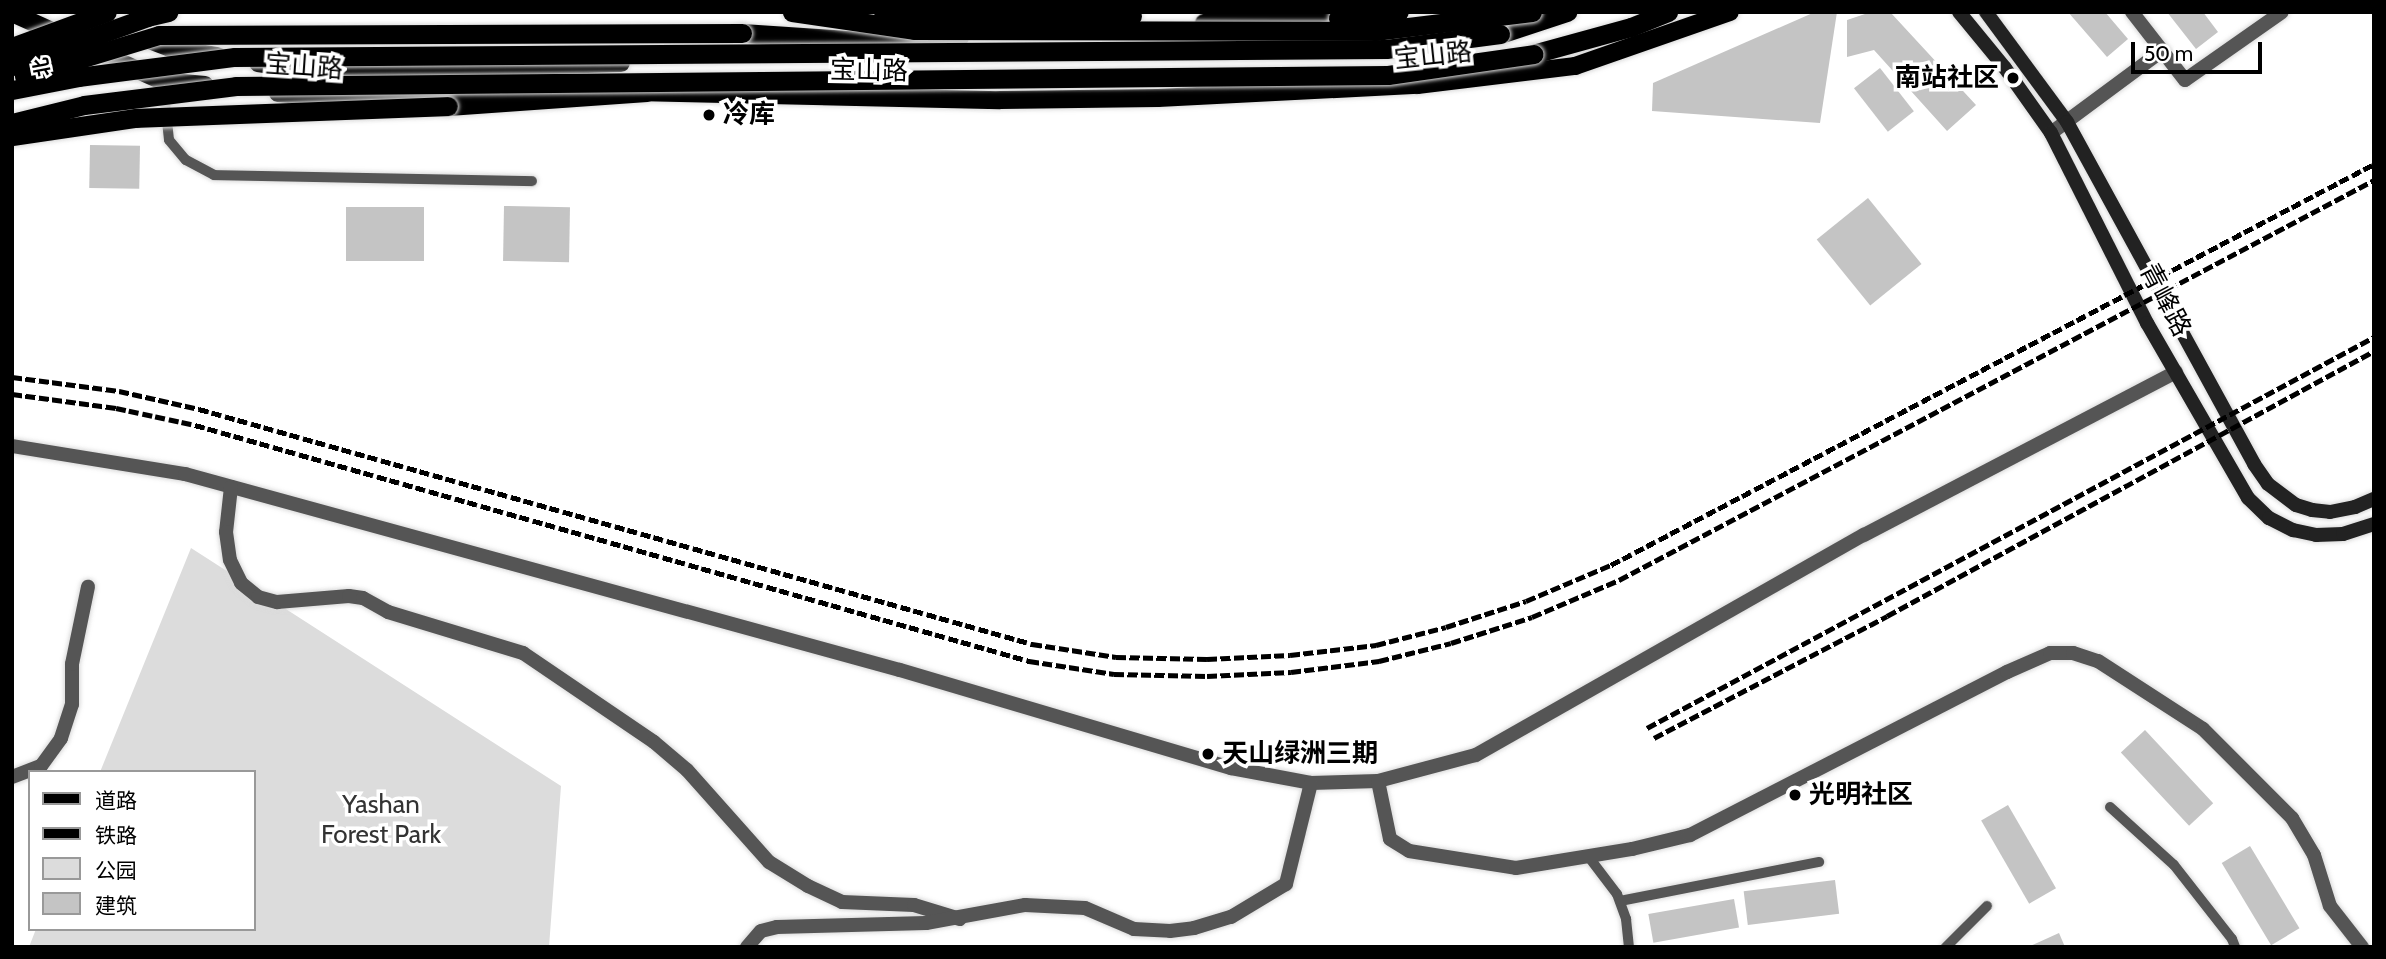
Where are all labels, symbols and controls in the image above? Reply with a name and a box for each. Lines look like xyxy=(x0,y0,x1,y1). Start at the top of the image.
north arrow xyxy=(28,28,98,98)
scale bar xyxy=(2134,28,2265,72)
street label: 宝山路 xyxy=(1393,36,1473,76)
text: 50 m xyxy=(2144,41,2193,66)
street label: 宝山路 xyxy=(264,49,344,85)
street label: 宝山路 xyxy=(830,55,908,87)
text: 北 xyxy=(29,56,55,79)
place label: 南站社区 xyxy=(1895,62,1999,94)
marker: 南站社区 xyxy=(2005,70,2021,86)
place label: 冷库 xyxy=(723,99,775,131)
marker: 冷库 xyxy=(701,107,717,123)
street label: 青峰路 xyxy=(2133,258,2197,342)
place label: 天山绿洲三期 xyxy=(1222,738,1378,770)
marker: 天山绿洲三期 xyxy=(1200,746,1216,762)
legend xyxy=(28,770,256,931)
place label: 光明社区 xyxy=(1809,779,1913,811)
marker: 光明社区 xyxy=(1787,787,1803,803)
text: 道路 xyxy=(95,788,137,813)
park label: Yashan Forest Park xyxy=(321,789,441,850)
text: 铁路 xyxy=(95,823,137,848)
text: 公园 xyxy=(95,858,137,883)
text: 建筑 xyxy=(95,893,137,918)

